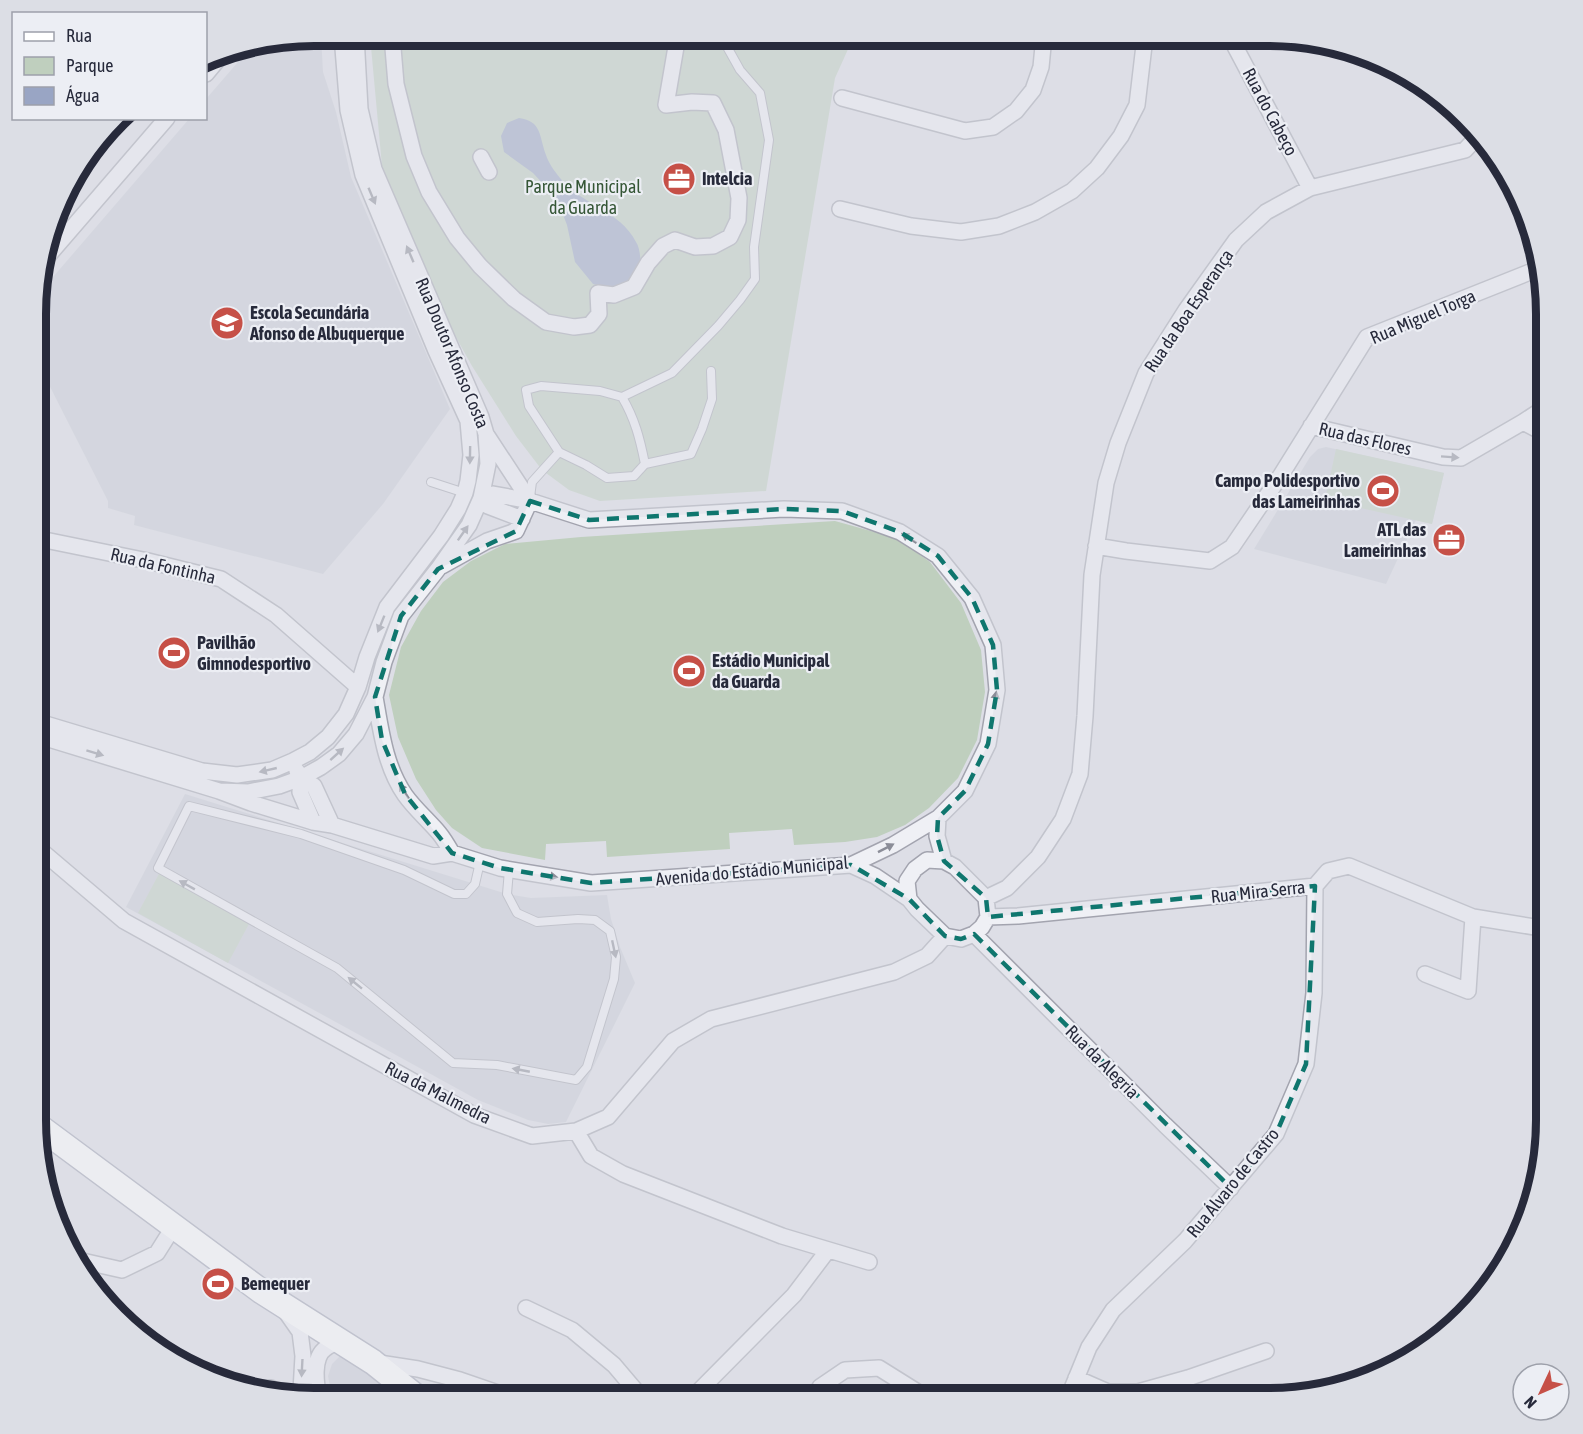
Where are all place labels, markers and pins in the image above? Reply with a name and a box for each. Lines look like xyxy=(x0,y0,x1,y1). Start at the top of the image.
office icon: Intelcia xyxy=(661,161,697,197)
place label: Intelcia xyxy=(702,168,752,189)
place label: Escola Secundária Afonso de Albuquerque xyxy=(249,302,404,344)
school or university icon: Escola Secundária Afonso de Albuquerque xyxy=(209,305,245,341)
place label: Campo Polidesportivo das Lameirinhas xyxy=(1215,470,1361,512)
sports icon: Campo Polidesportivo das Lameirinhas xyxy=(1365,473,1401,509)
place label: ATL das Lameirinhas xyxy=(1344,519,1427,561)
office icon: ATL das Lameirinhas xyxy=(1431,522,1467,558)
place label: Pavilhão Gimnodesportivo xyxy=(197,632,311,674)
sports icon: Pavilhão Gimnodesportivo xyxy=(156,635,192,671)
place label: Estádio Municipal da Guarda xyxy=(712,650,829,692)
sports icon: Estádio Municipal da Guarda xyxy=(671,653,707,689)
sports icon: Bemequer xyxy=(200,1266,236,1302)
place label: Bemequer xyxy=(241,1273,310,1294)

